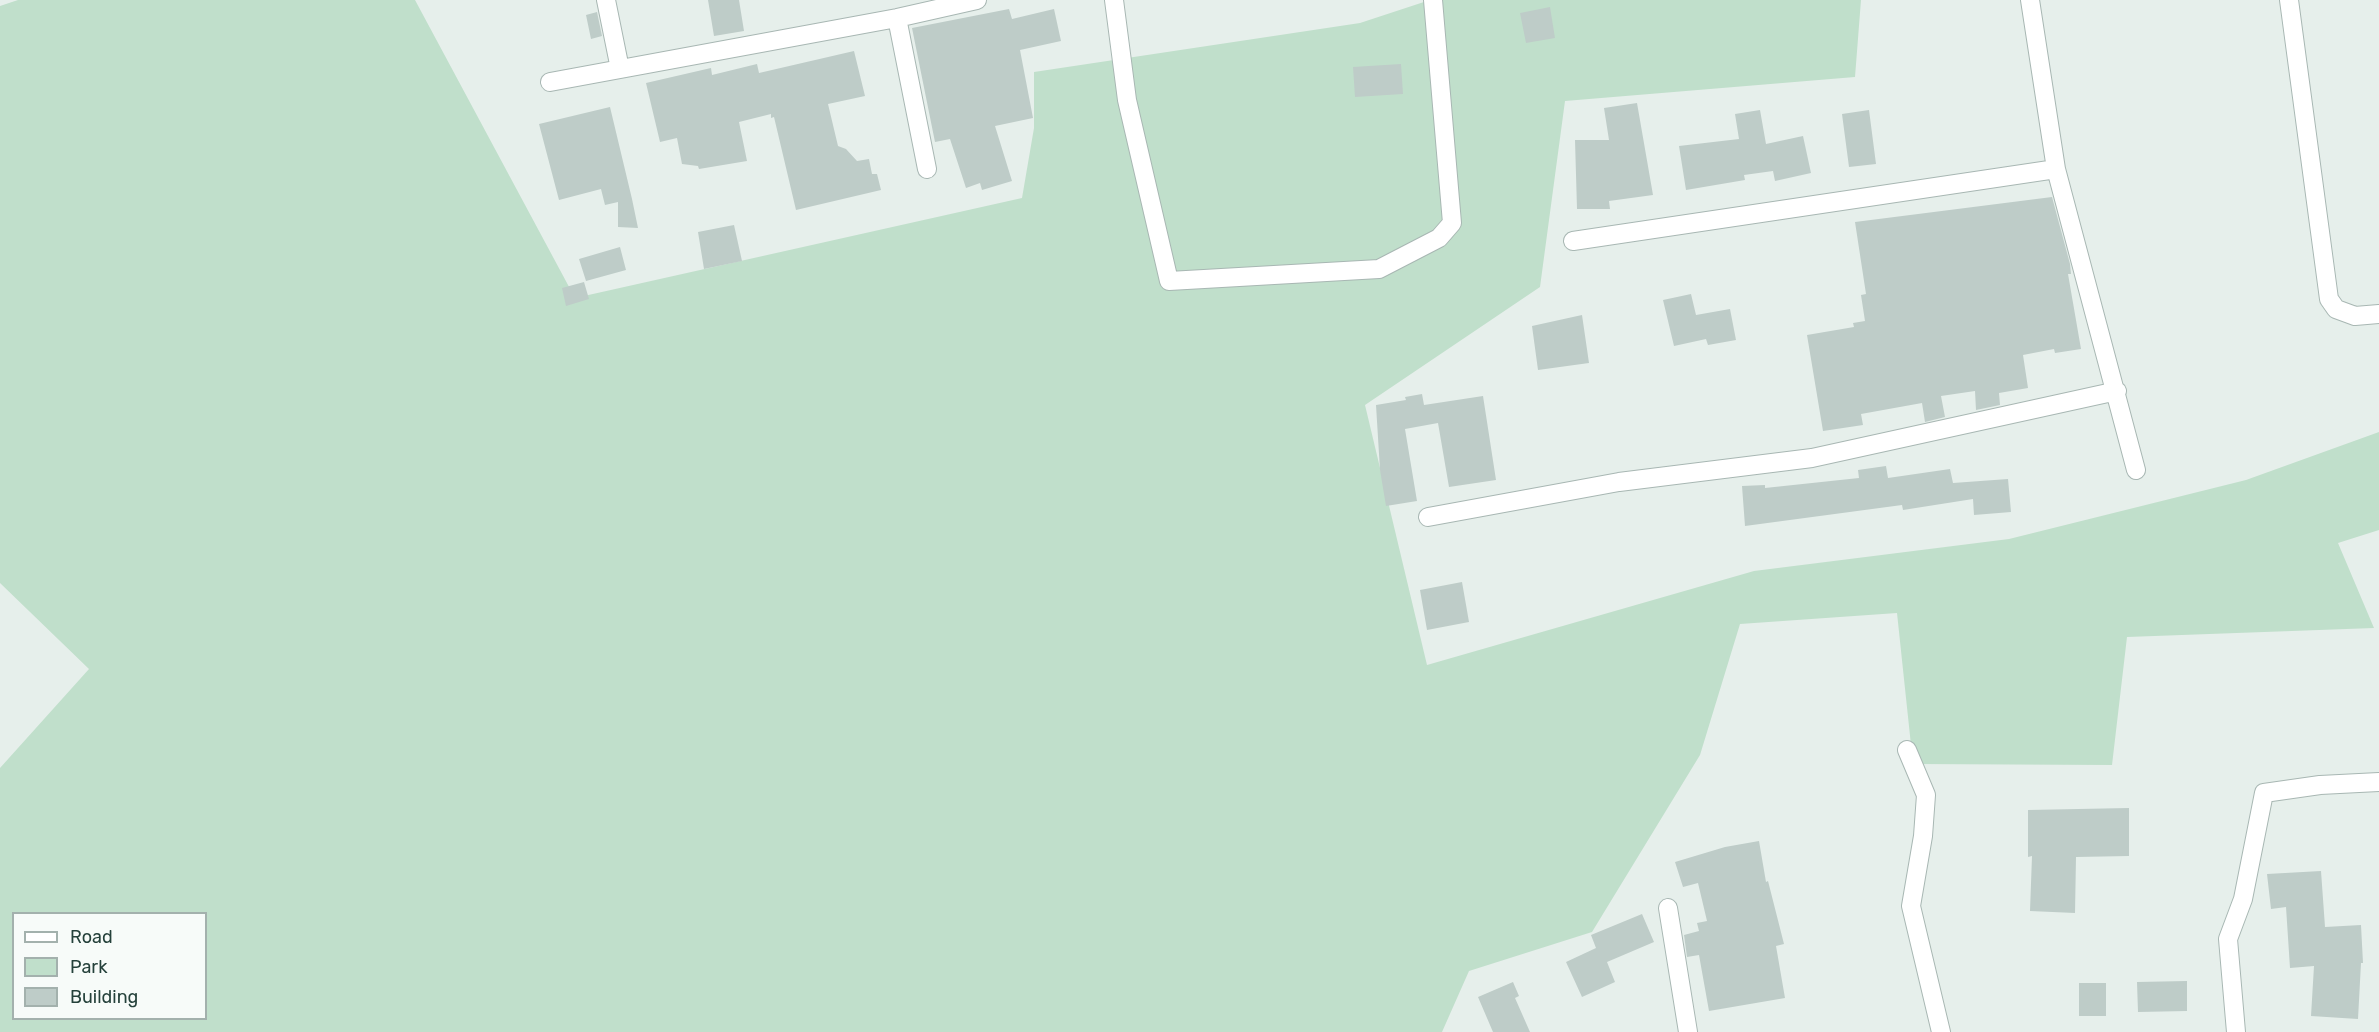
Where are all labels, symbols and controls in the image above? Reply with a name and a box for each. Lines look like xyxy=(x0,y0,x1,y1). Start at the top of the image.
legend xyxy=(12,912,207,1020)
text: Road xyxy=(70,926,113,948)
text: Park xyxy=(70,956,107,978)
text: Building xyxy=(70,986,138,1008)

